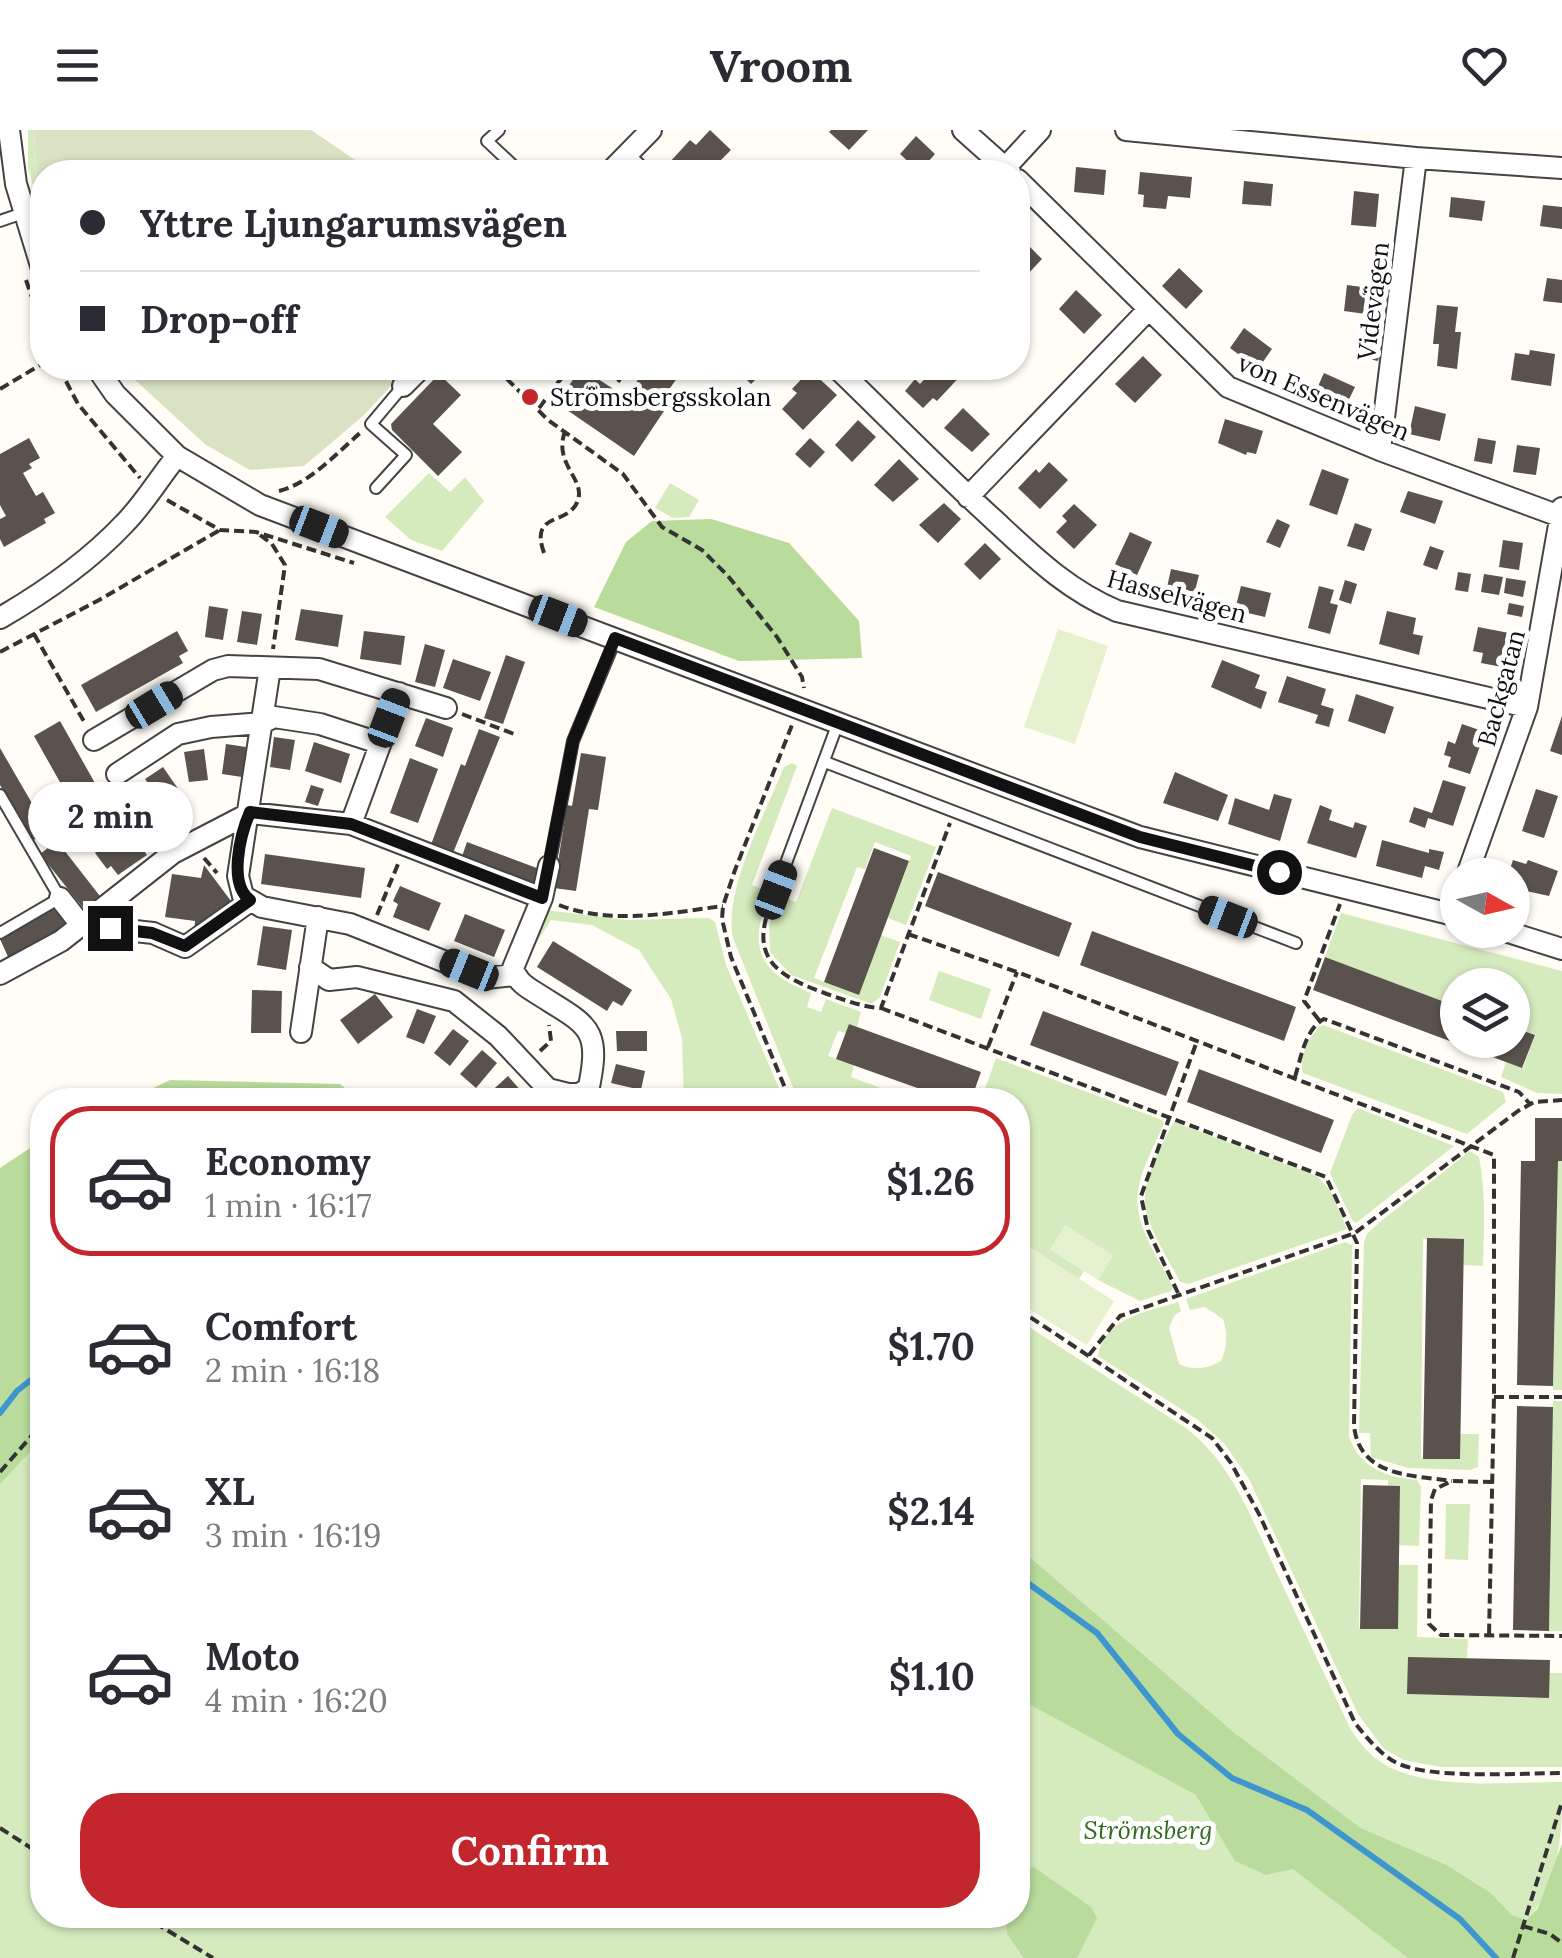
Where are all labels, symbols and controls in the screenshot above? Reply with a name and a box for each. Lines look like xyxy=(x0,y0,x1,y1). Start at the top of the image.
text: Vroom xyxy=(710,37,852,94)
icon: menu xyxy=(50,38,105,93)
icon: heart xyxy=(1457,38,1512,93)
text: Yttre Ljungarumsvägen xyxy=(140,199,567,247)
street label: Videvägen xyxy=(1350,240,1396,363)
text: Drop-off xyxy=(140,295,298,343)
street label: von Essenvägen xyxy=(1233,346,1415,448)
place label: Strömsbergsskolan xyxy=(550,381,771,413)
marker: Strömsbergsskolan xyxy=(519,386,541,408)
car xyxy=(286,502,352,552)
street label: Hasselvägen xyxy=(1104,562,1250,630)
car xyxy=(525,591,591,641)
street label: Backgatan xyxy=(1470,626,1532,750)
car xyxy=(121,677,187,733)
car xyxy=(364,685,414,751)
callout: 2 min xyxy=(28,783,192,853)
text: 2 min xyxy=(68,796,153,837)
route start xyxy=(1257,850,1302,895)
car xyxy=(751,857,801,923)
north arrow xyxy=(1440,858,1530,948)
map controls xyxy=(1440,858,1530,1058)
car xyxy=(1195,892,1261,942)
route end xyxy=(88,906,133,951)
car xyxy=(436,945,502,995)
button: layers xyxy=(1440,968,1530,1058)
icon: car xyxy=(85,1136,175,1226)
text: Economy xyxy=(205,1137,371,1185)
text: $1.26 xyxy=(886,1157,975,1205)
text: 1 min · 16:17 xyxy=(205,1185,371,1226)
icon: car xyxy=(85,1301,175,1391)
text: Comfort xyxy=(205,1302,357,1350)
text: $1.70 xyxy=(887,1322,975,1370)
text: 2 min · 16:18 xyxy=(205,1350,380,1391)
icon: car xyxy=(85,1466,175,1556)
text: XL xyxy=(205,1467,255,1515)
text: $2.14 xyxy=(887,1487,975,1535)
text: 3 min · 16:19 xyxy=(205,1515,381,1556)
icon: car xyxy=(85,1631,175,1721)
text: Moto xyxy=(205,1632,300,1680)
text: $1.10 xyxy=(889,1652,975,1700)
text: 4 min · 16:20 xyxy=(205,1680,388,1721)
button: Confirm xyxy=(80,1793,980,1908)
park label: Strömsberg xyxy=(1083,1814,1213,1846)

